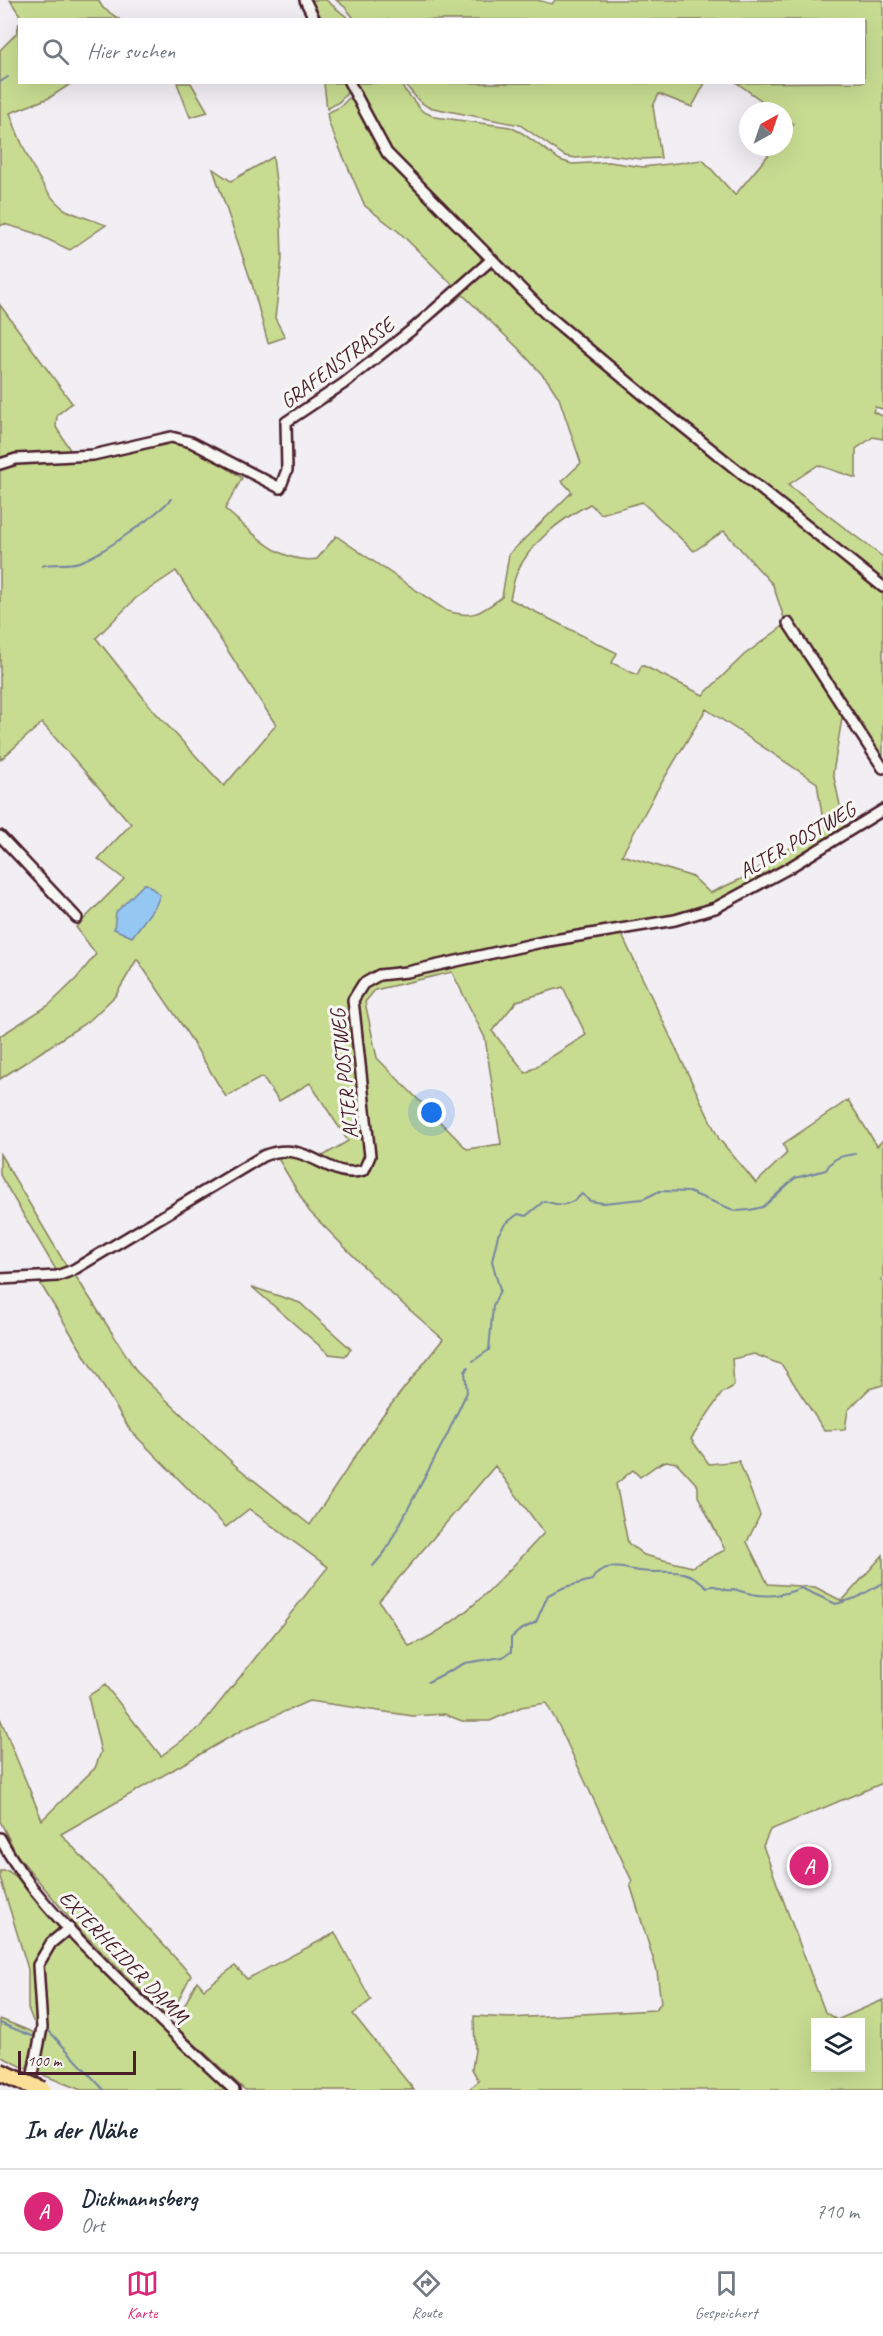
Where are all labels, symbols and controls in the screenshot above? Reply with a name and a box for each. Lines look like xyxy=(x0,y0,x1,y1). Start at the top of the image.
search box xyxy=(18,18,865,84)
icon: search xyxy=(39,35,72,68)
text: Hier suchen xyxy=(87,37,175,65)
north arrow xyxy=(739,102,793,156)
street label: GRAFENSTRASSE xyxy=(275,310,401,414)
street label: ALTER POSTWEG xyxy=(734,795,862,884)
street label: ALTER POSTWEG xyxy=(324,1005,364,1140)
your location xyxy=(417,1098,446,1127)
pin: A xyxy=(790,1844,828,1888)
street label: EXTERHEIDER DAMM xyxy=(54,1885,195,2030)
map controls xyxy=(811,2018,865,2072)
button: layers xyxy=(811,2018,865,2072)
scale bar xyxy=(18,2048,136,2076)
text: 100 m xyxy=(27,2051,61,2071)
text: In der Nähe xyxy=(24,2113,136,2146)
text: Dickmannsberg xyxy=(81,2185,197,2213)
text: A xyxy=(38,2199,49,2224)
text: 710 m xyxy=(816,2199,859,2224)
text: Ort xyxy=(81,2213,105,2238)
tab: Karte xyxy=(126,2267,159,2323)
tab: Route xyxy=(410,2267,443,2323)
tab: Gespeichert xyxy=(695,2267,757,2323)

